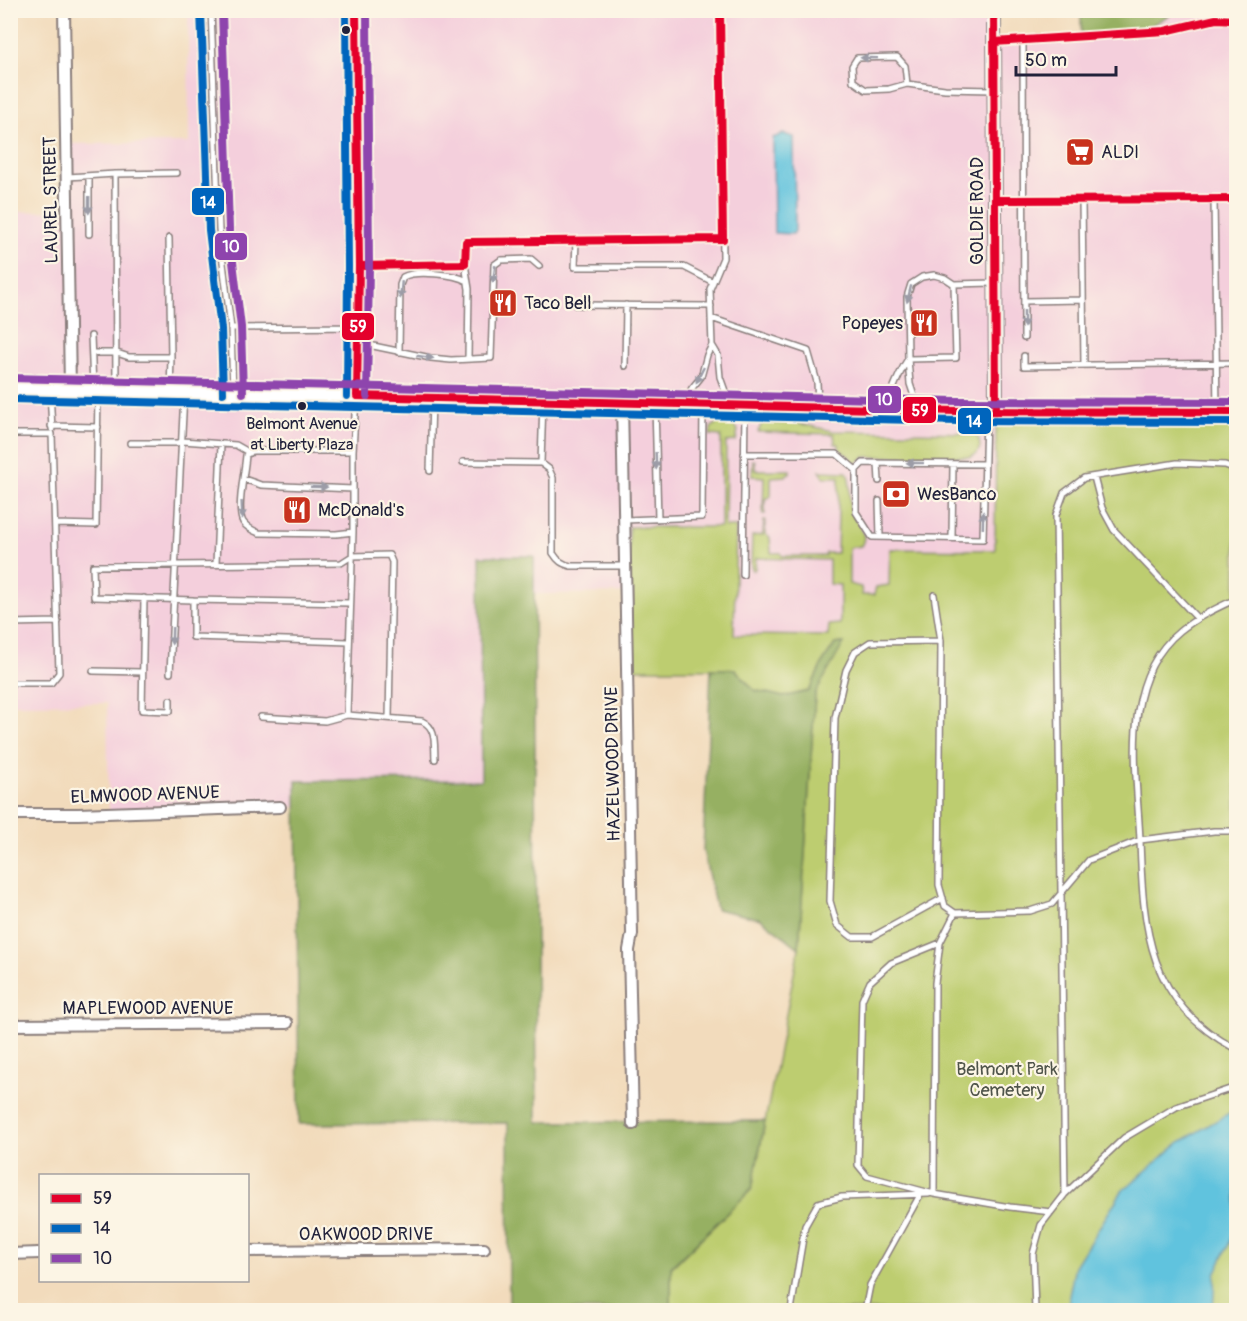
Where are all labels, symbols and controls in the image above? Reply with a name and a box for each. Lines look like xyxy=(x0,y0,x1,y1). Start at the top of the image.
unlabelled marker xyxy=(340,24,352,36)
scale bar xyxy=(1016,39,1116,77)
text: 50 m xyxy=(1025,49,1067,72)
one-way arrow xyxy=(859,53,878,63)
street label: LAUREL STREET xyxy=(38,136,64,264)
supermarket icon: ALDI xyxy=(1064,136,1096,168)
place label: ALDI xyxy=(1101,141,1139,164)
street label: GOLDIE ROAD xyxy=(966,157,989,265)
line badge: 14 xyxy=(191,187,225,216)
text: 14 xyxy=(200,193,216,213)
one-way arrow xyxy=(84,195,94,214)
line badge: 10 xyxy=(214,232,248,261)
text: 10 xyxy=(222,237,240,257)
one-way arrow xyxy=(489,264,498,283)
one-way arrow xyxy=(396,281,406,300)
one-way arrow xyxy=(903,285,913,303)
restaurant icon: Taco Bell xyxy=(487,287,519,319)
place label: Taco Bell xyxy=(524,292,592,315)
restaurant icon: Popeyes xyxy=(908,307,940,339)
one-way arrow xyxy=(1019,310,1029,329)
line badge: 59 xyxy=(341,312,375,341)
place label: Popeyes xyxy=(841,312,903,335)
text: 59 xyxy=(350,317,366,337)
one-way arrow xyxy=(415,353,434,362)
one-way arrow xyxy=(695,366,705,384)
line badge: 10 xyxy=(867,385,902,414)
text: 10 xyxy=(875,390,893,410)
line badge: 59 xyxy=(902,396,937,424)
marker: Belmont Avenue at Liberty Plaza xyxy=(296,400,308,412)
text: 59 xyxy=(912,401,928,421)
line badge: 14 xyxy=(957,407,992,435)
text: 14 xyxy=(966,412,982,432)
place label: Belmont Avenue at Liberty Plaza xyxy=(246,414,358,455)
one-way arrow xyxy=(652,451,661,470)
one-way arrow xyxy=(906,458,925,468)
bank icon: WesBanco xyxy=(880,478,912,510)
one-way arrow xyxy=(310,483,329,492)
place label: WesBanco xyxy=(917,483,997,506)
restaurant icon: McDonald's xyxy=(281,494,313,526)
place label: McDonald's xyxy=(318,499,404,522)
one-way arrow xyxy=(238,501,247,520)
one-way arrow xyxy=(978,510,988,529)
one-way arrow xyxy=(167,627,177,646)
street label: HAZELWOOD DRIVE xyxy=(600,686,626,842)
street label: ELMWOOD AVENUE xyxy=(70,781,220,809)
street label: MAPLEWOOD AVENUE xyxy=(63,997,233,1020)
park label: Belmont Park Cemetery xyxy=(956,1058,1058,1102)
legend xyxy=(39,1174,249,1282)
text: 59 xyxy=(93,1187,112,1210)
text: 14 xyxy=(93,1217,111,1240)
street label: OAKWOOD DRIVE xyxy=(299,1223,433,1246)
text: 10 xyxy=(93,1247,112,1270)

